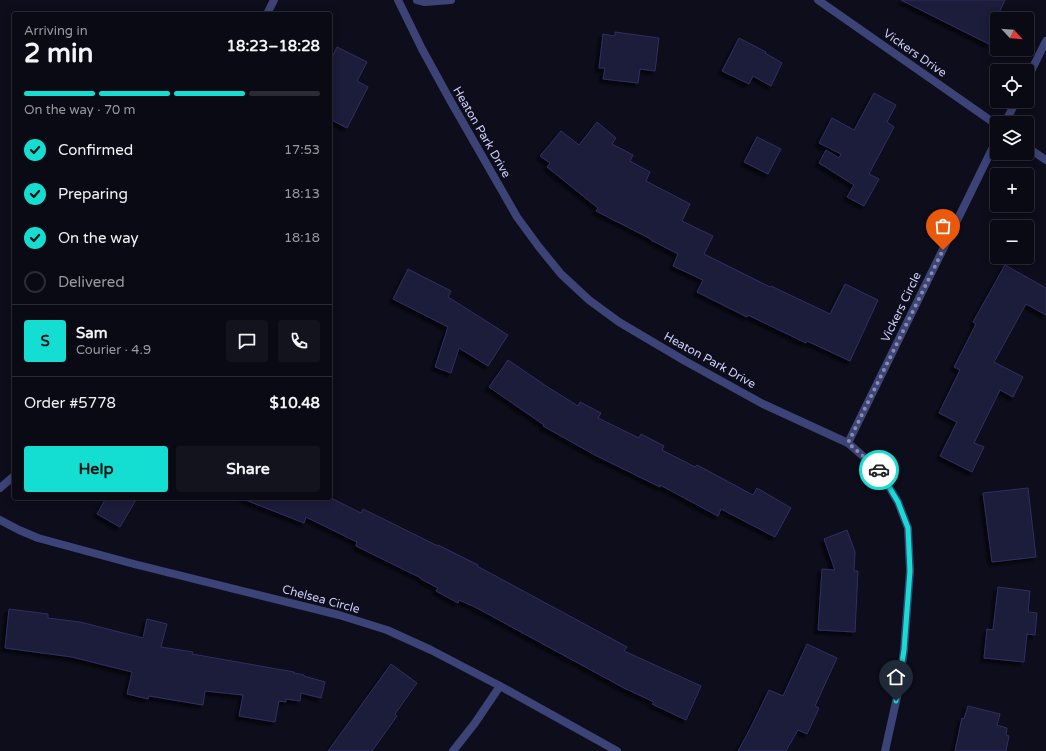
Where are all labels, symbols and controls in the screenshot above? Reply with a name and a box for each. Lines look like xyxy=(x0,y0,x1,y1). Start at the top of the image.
north arrow xyxy=(990,12,1034,56)
map controls xyxy=(990,12,1034,264)
text: Arriving in xyxy=(24,23,88,39)
street label: Vickers Drive xyxy=(881,26,949,80)
text: 18:23–18:28 xyxy=(227,37,320,55)
text: 2 min xyxy=(24,38,93,69)
button: locate xyxy=(990,64,1034,108)
street label: Heaton Park Drive xyxy=(450,84,514,180)
text: On the way · 70 m xyxy=(24,102,136,118)
button: layers xyxy=(990,116,1034,160)
icon: check xyxy=(24,139,46,161)
text: Confirmed xyxy=(58,141,133,159)
text: 17:53 xyxy=(284,142,320,158)
button: + xyxy=(990,168,1034,212)
icon: check xyxy=(24,183,46,205)
text: Preparing xyxy=(58,185,128,203)
text: 18:13 xyxy=(284,186,320,202)
pin xyxy=(926,209,960,250)
icon: bag xyxy=(932,215,954,237)
button: − xyxy=(990,220,1034,264)
icon: check xyxy=(24,227,46,249)
text: On the way xyxy=(58,229,138,247)
text: 18:18 xyxy=(284,230,320,246)
street label: Vickers Circle xyxy=(878,269,924,344)
text: Delivered xyxy=(58,273,125,291)
button: chat xyxy=(226,320,268,362)
button: phone xyxy=(278,320,320,362)
text: Sam xyxy=(76,324,107,342)
street label: Heaton Park Drive xyxy=(662,329,759,391)
text: S xyxy=(40,332,50,350)
text: Courier · 4.9 xyxy=(76,342,151,358)
text: Order #5778 xyxy=(24,394,116,412)
text: $10.48 xyxy=(269,394,320,412)
button: Help xyxy=(24,446,168,492)
button: Share xyxy=(176,446,320,492)
courier xyxy=(859,450,899,490)
icon: car xyxy=(868,459,890,481)
street label: Chelsea Circle xyxy=(281,582,362,616)
pin xyxy=(879,660,913,701)
icon: home xyxy=(885,666,907,688)

